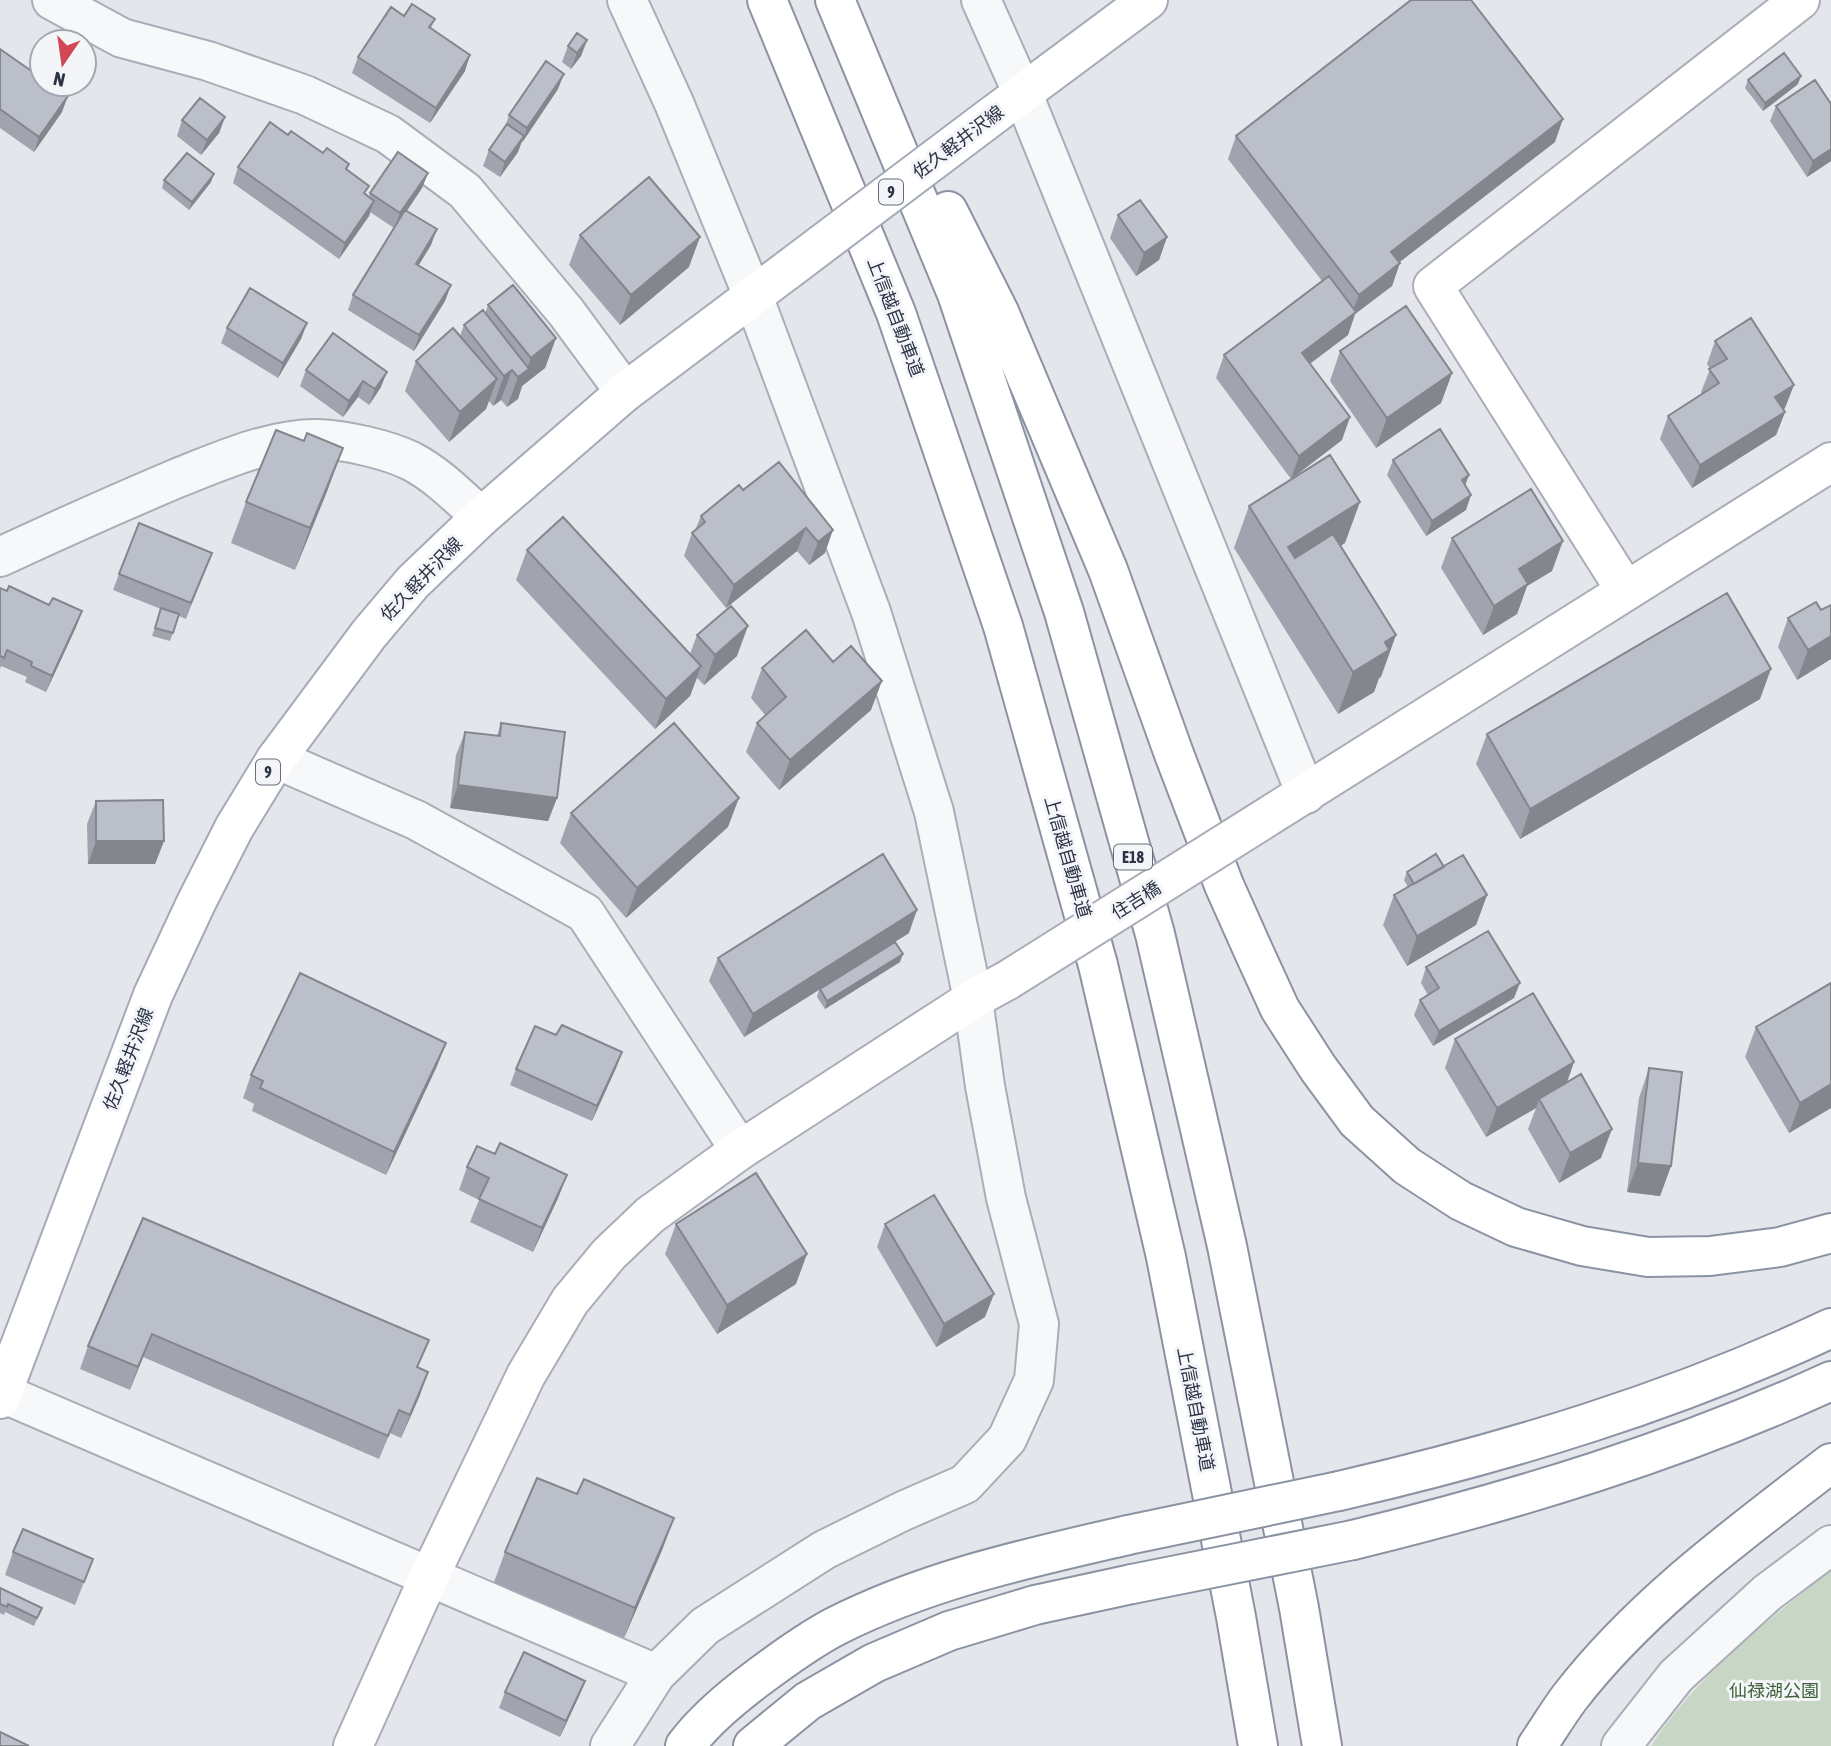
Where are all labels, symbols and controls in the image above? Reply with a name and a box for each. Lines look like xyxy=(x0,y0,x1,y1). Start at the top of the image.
north arrow xyxy=(28,28,98,98)
text: N xyxy=(51,68,67,92)
street label: 佐久軽井沢線 xyxy=(909,101,1007,183)
road number: 9 xyxy=(879,180,903,204)
street label: 上信越自動車道 xyxy=(864,254,928,380)
street label: 佐久軽井沢線 xyxy=(376,533,466,625)
road number: 9 xyxy=(256,760,280,785)
street label: 上信越自動車道 xyxy=(1041,794,1095,920)
road number: E18 xyxy=(1114,844,1152,870)
street label: 住吉橋 xyxy=(1108,877,1164,923)
street label: 佐久軽井沢線 xyxy=(99,1005,157,1113)
street label: 上信越自動車道 xyxy=(1174,1345,1218,1473)
park label: 仙禄湖公園 xyxy=(1729,1680,1819,1701)

